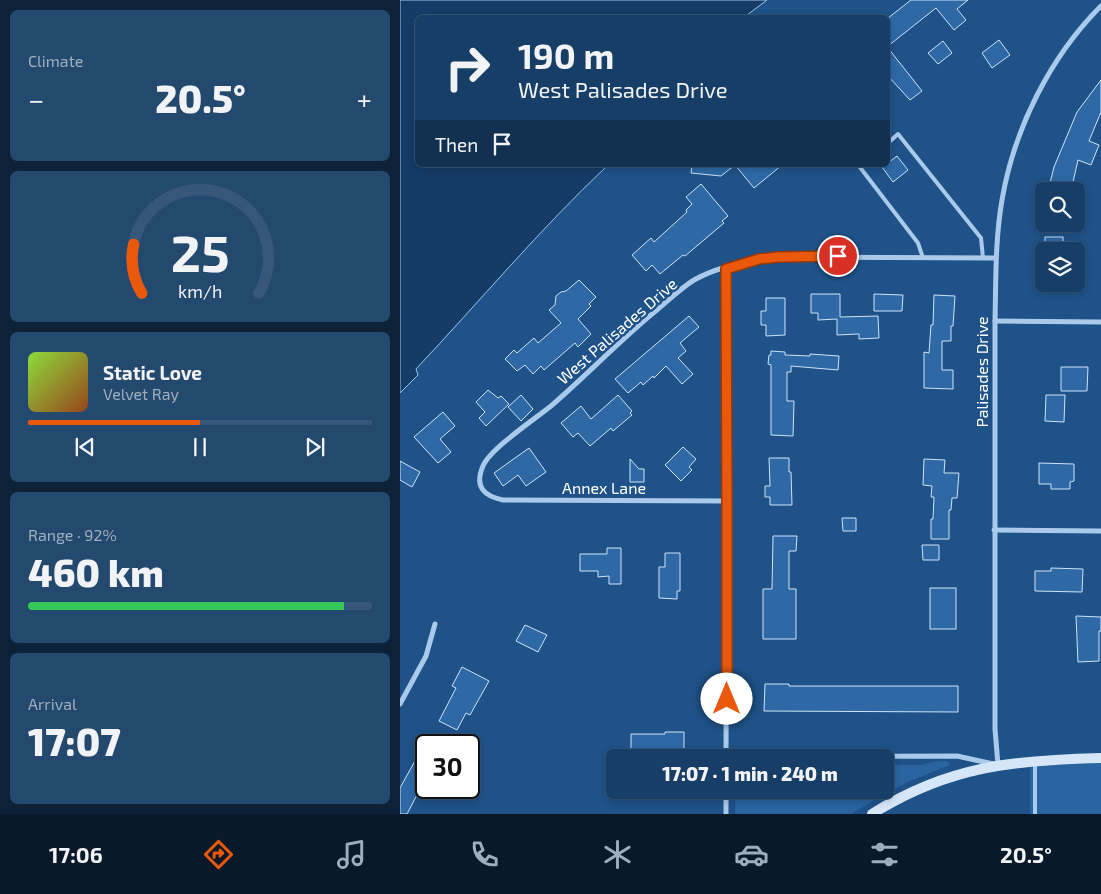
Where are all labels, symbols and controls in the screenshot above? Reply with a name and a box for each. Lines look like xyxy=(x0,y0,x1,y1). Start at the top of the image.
text: 190 m xyxy=(518,34,614,76)
icon: right xyxy=(435,35,500,100)
text: Climate xyxy=(28,51,83,70)
text: 20.5° xyxy=(155,75,246,121)
text: West Palisades Drive xyxy=(518,76,728,102)
text: − xyxy=(28,82,44,116)
text: + xyxy=(357,82,372,116)
icon: arrive xyxy=(488,130,516,158)
text: Then xyxy=(435,133,478,156)
map controls xyxy=(1035,182,1085,292)
button: search xyxy=(1035,182,1085,232)
text: 25 xyxy=(171,220,229,282)
pin xyxy=(817,235,859,277)
icon: arrive xyxy=(824,242,852,270)
button: layers xyxy=(1035,242,1085,292)
street label: West Palisades Drive xyxy=(553,273,680,388)
text: km/h xyxy=(178,280,222,302)
street label: Palisades Drive xyxy=(972,316,991,428)
text: Static Love xyxy=(103,361,202,384)
text: Velvet Ray xyxy=(103,384,179,403)
icon: previous xyxy=(71,433,99,461)
icon: pause xyxy=(186,433,214,461)
icon: next xyxy=(301,433,329,461)
street label: Annex Lane xyxy=(562,478,646,497)
text: Range · 92% xyxy=(28,525,117,544)
text: 460 km xyxy=(28,549,164,595)
position arrow xyxy=(700,672,752,724)
text: Arrival xyxy=(28,694,77,713)
text: 17:07 xyxy=(28,718,121,764)
speed limit sign: 30 xyxy=(415,734,480,799)
text: 17:07 · 1 min · 240 m xyxy=(662,762,838,785)
icon: directions xyxy=(201,837,236,872)
icon: music xyxy=(334,837,369,872)
icon: phone xyxy=(467,837,502,872)
icon: climate xyxy=(600,837,635,872)
icon: car xyxy=(734,837,769,872)
icon: filters xyxy=(867,837,902,872)
text: 17:06 xyxy=(49,841,103,867)
text: 20.5° xyxy=(1000,841,1052,867)

